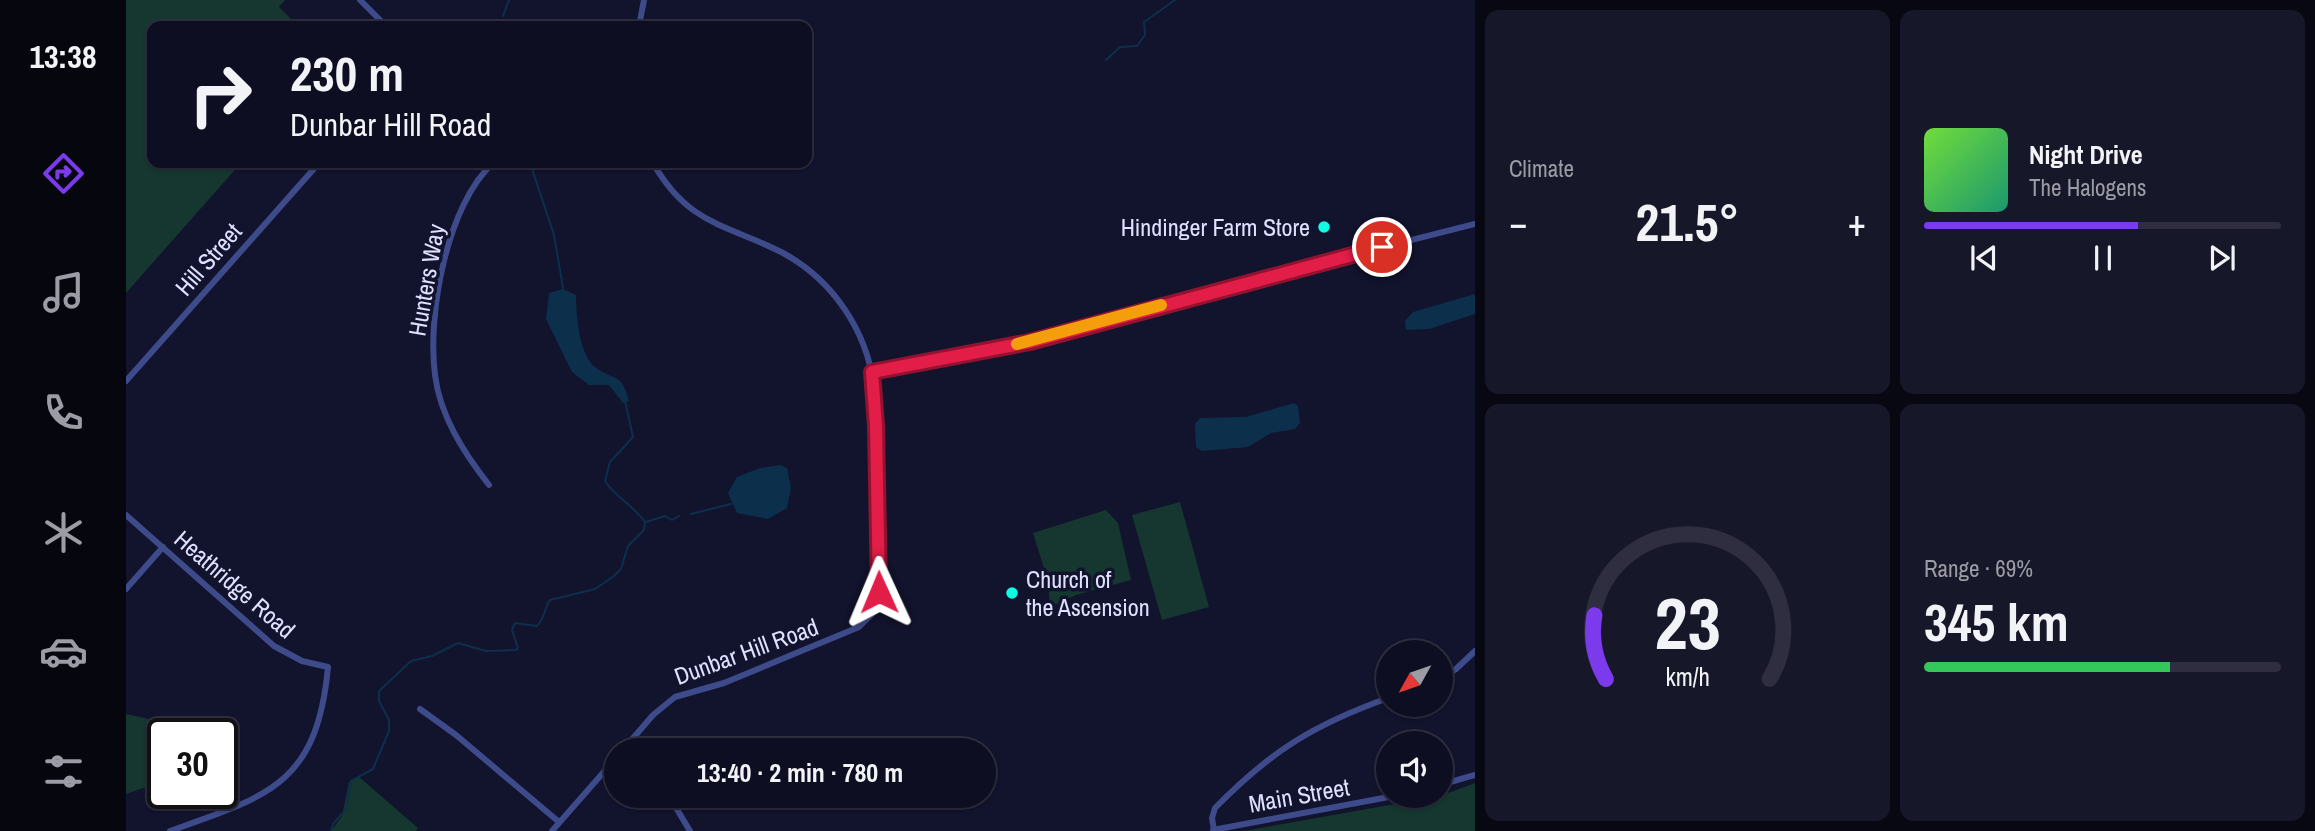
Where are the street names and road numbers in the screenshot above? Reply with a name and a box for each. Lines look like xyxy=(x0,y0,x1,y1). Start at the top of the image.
street label: Hill Street xyxy=(168,216,249,302)
street label: Hunters Way xyxy=(400,221,452,338)
street label: Heathridge Road xyxy=(168,523,302,645)
street label: Dunbar Hill Road xyxy=(670,610,822,692)
street label: Main Street xyxy=(1246,770,1352,820)

